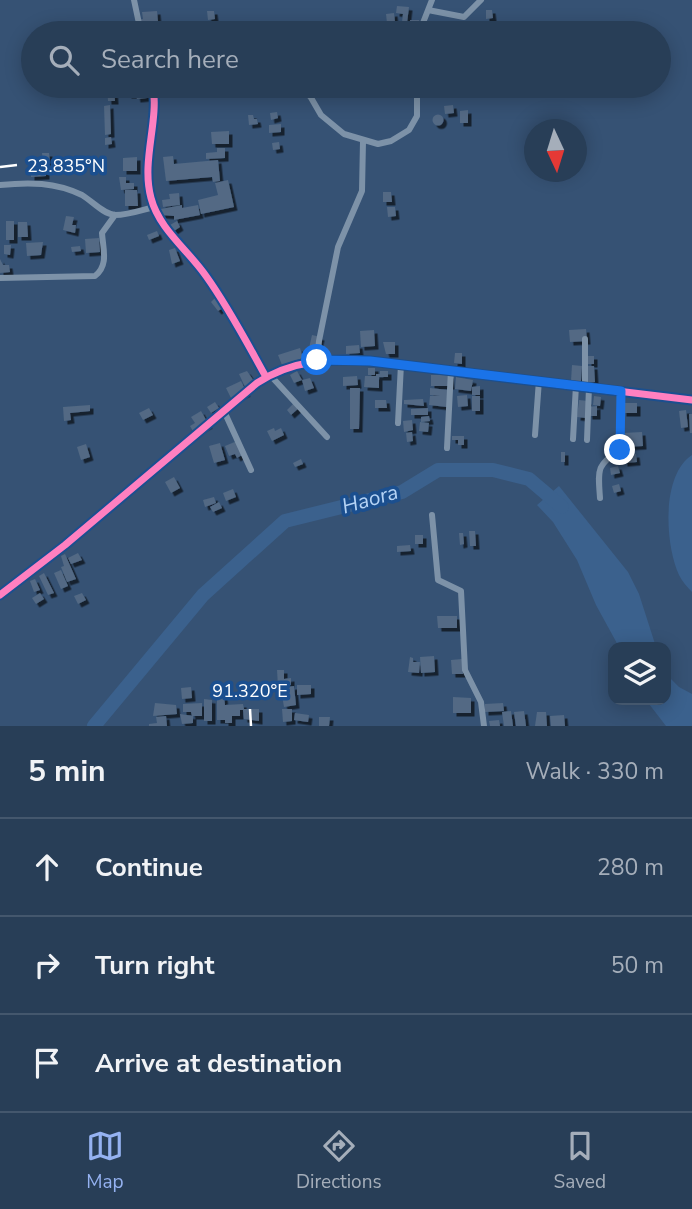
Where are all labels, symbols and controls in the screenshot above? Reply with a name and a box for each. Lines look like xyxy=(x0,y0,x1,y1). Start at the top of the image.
search box xyxy=(21,21,671,98)
icon: search xyxy=(45,41,83,79)
text: Search here xyxy=(101,42,239,77)
north arrow xyxy=(524,119,587,182)
text: 23.835°N xyxy=(27,154,105,178)
route start xyxy=(301,344,332,375)
route end xyxy=(604,434,635,465)
water label: Haora xyxy=(339,478,401,520)
map controls xyxy=(608,642,671,705)
button: layers xyxy=(608,642,671,705)
text: 91.320°E xyxy=(212,679,288,703)
text: 5 min xyxy=(28,751,106,792)
text: Walk · 330 m xyxy=(525,756,664,787)
icon: ahead xyxy=(28,848,66,886)
text: Continue xyxy=(95,850,203,885)
text: 280 m xyxy=(597,852,664,883)
icon: right xyxy=(28,946,66,984)
text: Turn right xyxy=(95,948,214,983)
text: 50 m xyxy=(611,950,664,981)
icon: arrive xyxy=(28,1044,66,1082)
text: Arrive at destination xyxy=(95,1046,342,1081)
tab: Map xyxy=(86,1127,124,1195)
tab: Directions xyxy=(296,1127,382,1195)
tab: Saved xyxy=(554,1127,606,1195)

